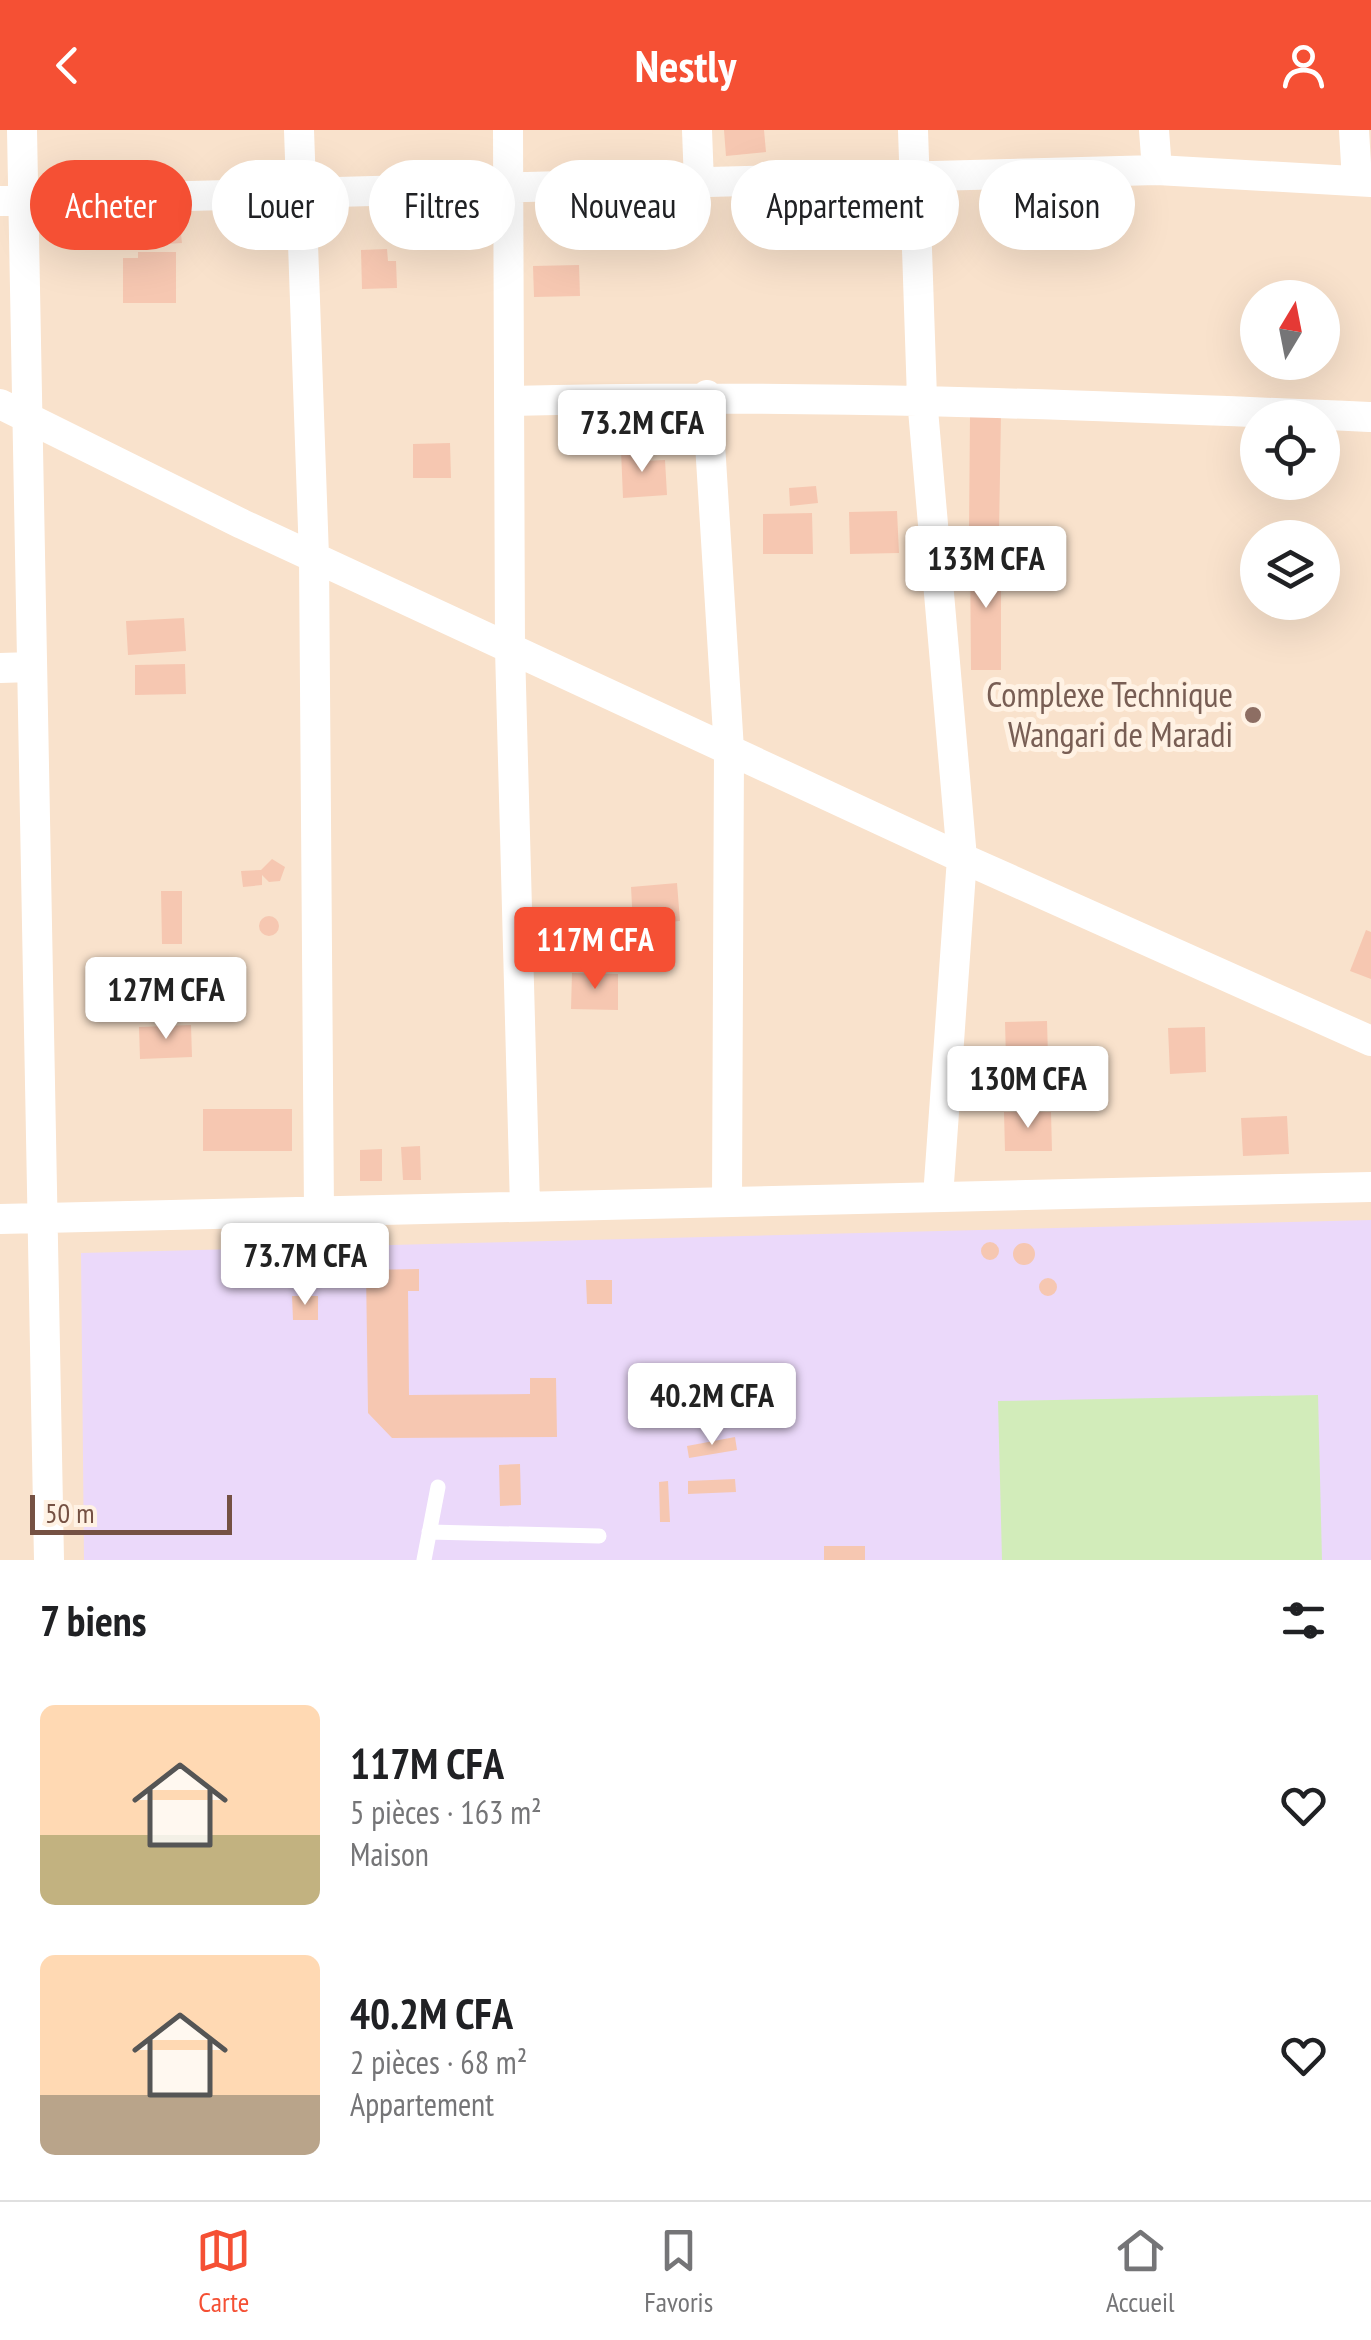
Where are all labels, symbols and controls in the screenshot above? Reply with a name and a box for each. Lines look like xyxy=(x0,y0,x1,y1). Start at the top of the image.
text: Nestly xyxy=(635,36,736,94)
icon: back xyxy=(40,38,95,93)
icon: person xyxy=(1276,38,1331,93)
chip: Acheter xyxy=(30,160,192,250)
chip: Louer xyxy=(212,160,349,250)
chip: Filtres xyxy=(369,160,515,250)
chip: Nouveau xyxy=(535,160,711,250)
chip: Appartement xyxy=(731,160,959,250)
chip: Maison xyxy=(979,160,1135,250)
north arrow xyxy=(1240,280,1340,380)
map controls xyxy=(1240,280,1340,620)
pin: 73.2M CFA xyxy=(528,390,756,475)
button: locate xyxy=(1240,400,1340,500)
text: 73.2M CFA xyxy=(580,401,704,443)
button: layers xyxy=(1240,520,1340,620)
pin: 133M CFA xyxy=(883,526,1089,611)
text: 133M CFA xyxy=(927,537,1045,579)
place label: Complexe Technique Wangari de Maradi xyxy=(986,671,1233,757)
marker: Complexe Technique Wangari de Maradi xyxy=(1242,704,1264,726)
pin: 117M CFA xyxy=(492,907,698,992)
text: 117M CFA xyxy=(536,918,654,960)
pin: 127M CFA xyxy=(63,957,269,1042)
text: 127M CFA xyxy=(107,968,225,1010)
pin: 130M CFA xyxy=(925,1046,1131,1131)
text: 130M CFA xyxy=(969,1057,1087,1099)
pin: 73.7M CFA xyxy=(191,1223,419,1308)
text: 73.7M CFA xyxy=(243,1234,367,1276)
pin: 40.2M CFA xyxy=(598,1363,826,1448)
text: 40.2M CFA xyxy=(650,1374,774,1416)
scale bar xyxy=(30,1490,232,1534)
text: 50 m xyxy=(45,1494,94,1531)
text: 7 biens xyxy=(40,1593,146,1648)
icon: filters xyxy=(1276,1593,1331,1648)
text: 117M CFA xyxy=(350,1736,504,1791)
icon: home xyxy=(120,1745,240,1865)
icon: heart xyxy=(1276,1778,1331,1833)
text: 5 pièces · 163 m² xyxy=(350,1791,542,1833)
text: Maison xyxy=(350,1833,429,1875)
text: 40.2M CFA xyxy=(350,1986,513,2041)
icon: home xyxy=(120,1995,240,2115)
icon: heart xyxy=(1276,2028,1331,2083)
text: 2 pièces · 68 m² xyxy=(350,2041,527,2083)
text: Appartement xyxy=(350,2083,494,2125)
tab: Carte xyxy=(196,2223,251,2320)
tab: Favoris xyxy=(644,2223,713,2320)
tab: Accueil xyxy=(1106,2223,1175,2320)

